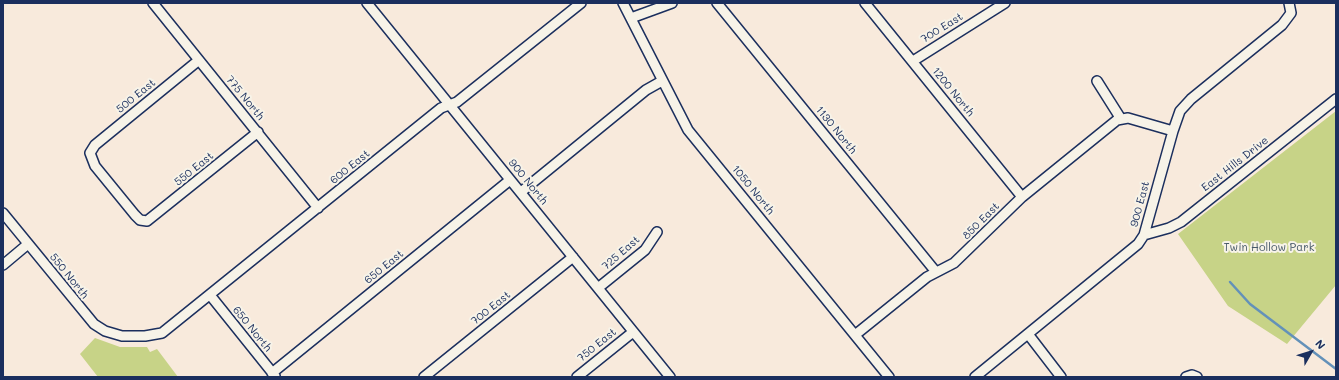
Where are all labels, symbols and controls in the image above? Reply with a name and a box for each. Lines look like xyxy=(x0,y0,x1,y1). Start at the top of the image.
street label: 700 East xyxy=(919,10,965,46)
street label: 1200 North xyxy=(929,65,977,119)
street label: 775 North xyxy=(223,73,267,123)
street label: 500 East xyxy=(114,76,158,116)
street label: 1130 North xyxy=(813,103,859,157)
street label: East Hills Drive xyxy=(1199,134,1271,194)
street label: 600 East xyxy=(328,147,372,187)
street label: 550 East xyxy=(172,149,216,189)
street label: 900 North xyxy=(506,157,550,207)
street label: 1050 North xyxy=(729,163,777,217)
street label: 900 East xyxy=(1128,180,1152,228)
street label: 850 East xyxy=(960,200,1002,242)
street label: 725 East xyxy=(599,233,643,273)
park label: Twin Hollow Park xyxy=(1223,241,1315,255)
street label: 650 East xyxy=(362,247,406,287)
street label: 550 North xyxy=(47,251,91,301)
street label: 700 East xyxy=(469,288,513,328)
street label: 650 North xyxy=(230,304,274,354)
street label: 750 East xyxy=(575,325,619,365)
north arrow xyxy=(1291,332,1331,372)
text: N xyxy=(1312,336,1329,352)

